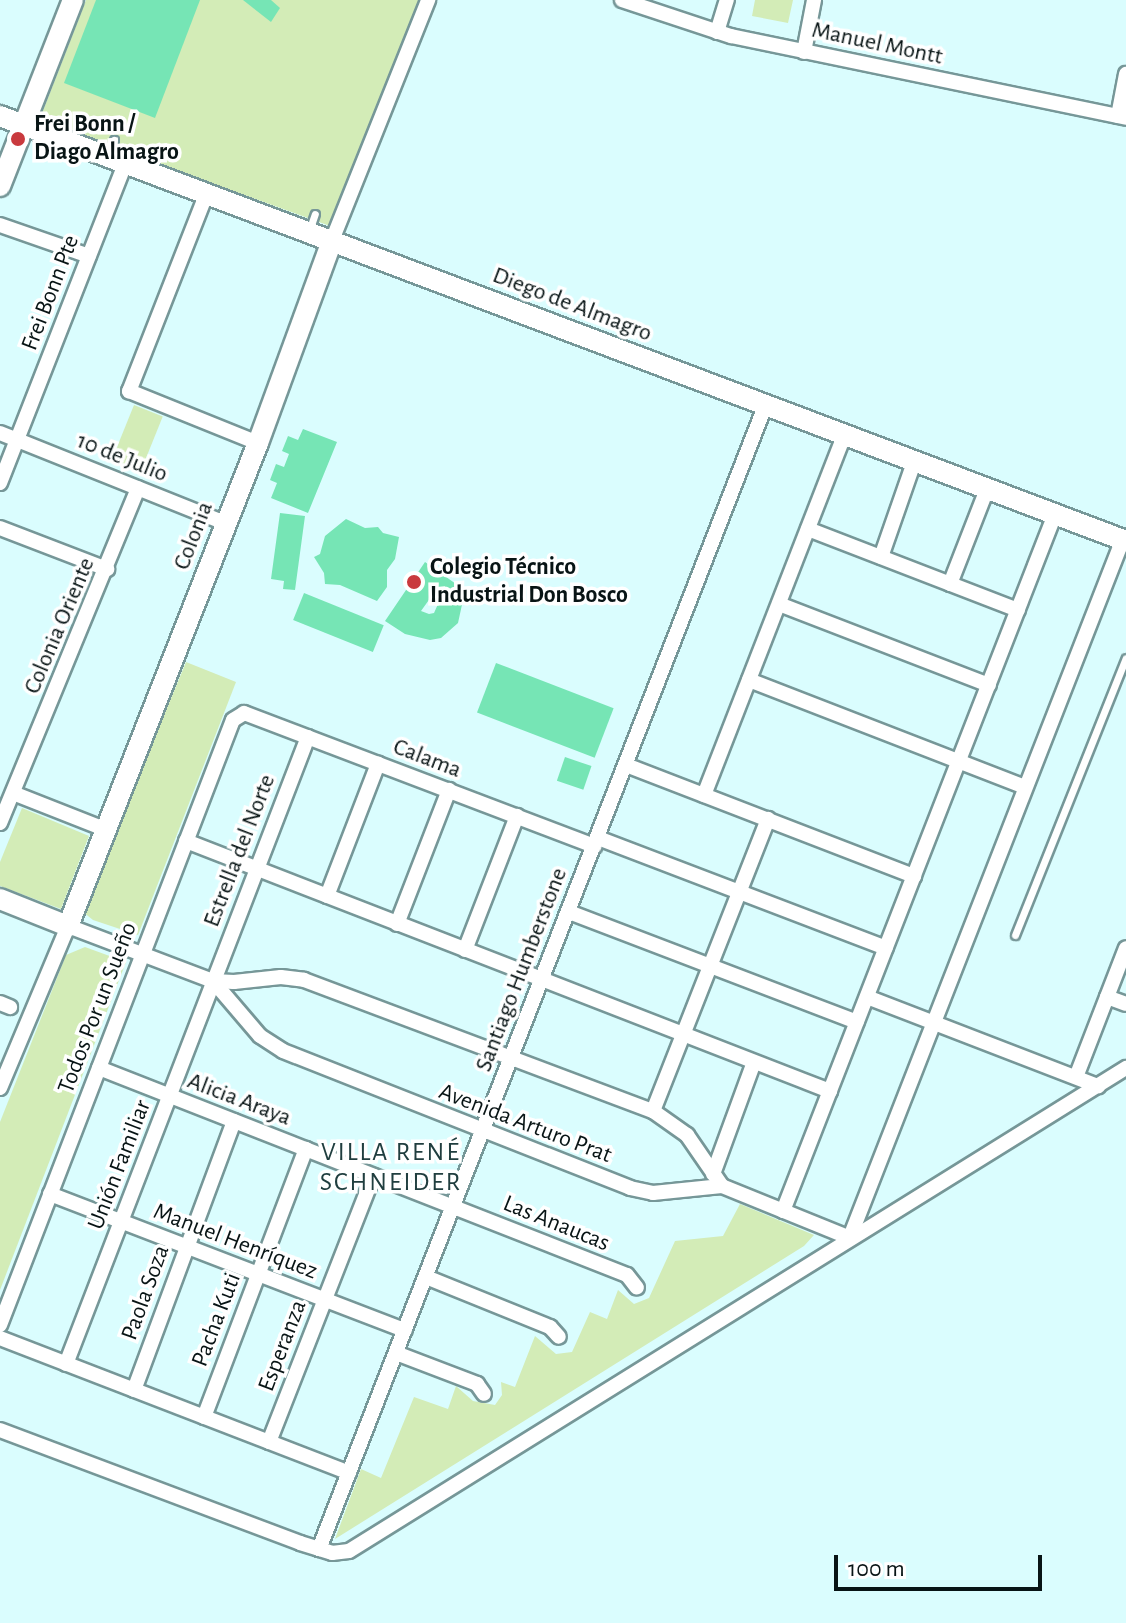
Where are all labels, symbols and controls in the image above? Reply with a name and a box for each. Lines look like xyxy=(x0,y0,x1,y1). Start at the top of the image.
street label: Manuel Montt xyxy=(809,16,945,72)
place label: Frei Bonn / Diago Almagro xyxy=(34,111,179,167)
marker: Frei Bonn / Diago Almagro xyxy=(9,130,27,148)
street label: Frei Bonn Pte xyxy=(16,231,86,355)
street label: Diego de Almagro xyxy=(488,261,656,349)
street label: 10 de Julio xyxy=(72,427,172,489)
street label: Colonia xyxy=(168,498,220,574)
street label: Colonia Oriente xyxy=(18,554,102,698)
place label: Colegio Técnico Industrial Don Bosco xyxy=(430,554,628,610)
marker: Colegio Técnico Industrial Don Bosco xyxy=(405,573,423,591)
street label: Calama xyxy=(389,733,465,785)
street label: Estrella del Norte xyxy=(198,771,282,931)
street label: Santiago Humberstone xyxy=(470,864,574,1076)
street label: Todos Por un Sueño xyxy=(52,918,144,1098)
street label: Alicia Araya xyxy=(183,1067,295,1133)
street label: Avenida Arturo Prat xyxy=(434,1078,616,1170)
street label: Unión Familiar xyxy=(82,1096,158,1234)
district label: VILLA RENÉ SCHNEIDER xyxy=(320,1137,462,1198)
street label: Las Anaucas xyxy=(499,1190,613,1258)
street label: Manuel Henríquez xyxy=(149,1198,321,1286)
street label: Paola Soza xyxy=(116,1242,176,1344)
street label: Pacha Kuti xyxy=(186,1269,248,1371)
street label: Esperanza xyxy=(252,1296,314,1396)
scale bar xyxy=(838,1539,1046,1589)
text: 100 m xyxy=(848,1557,905,1581)

